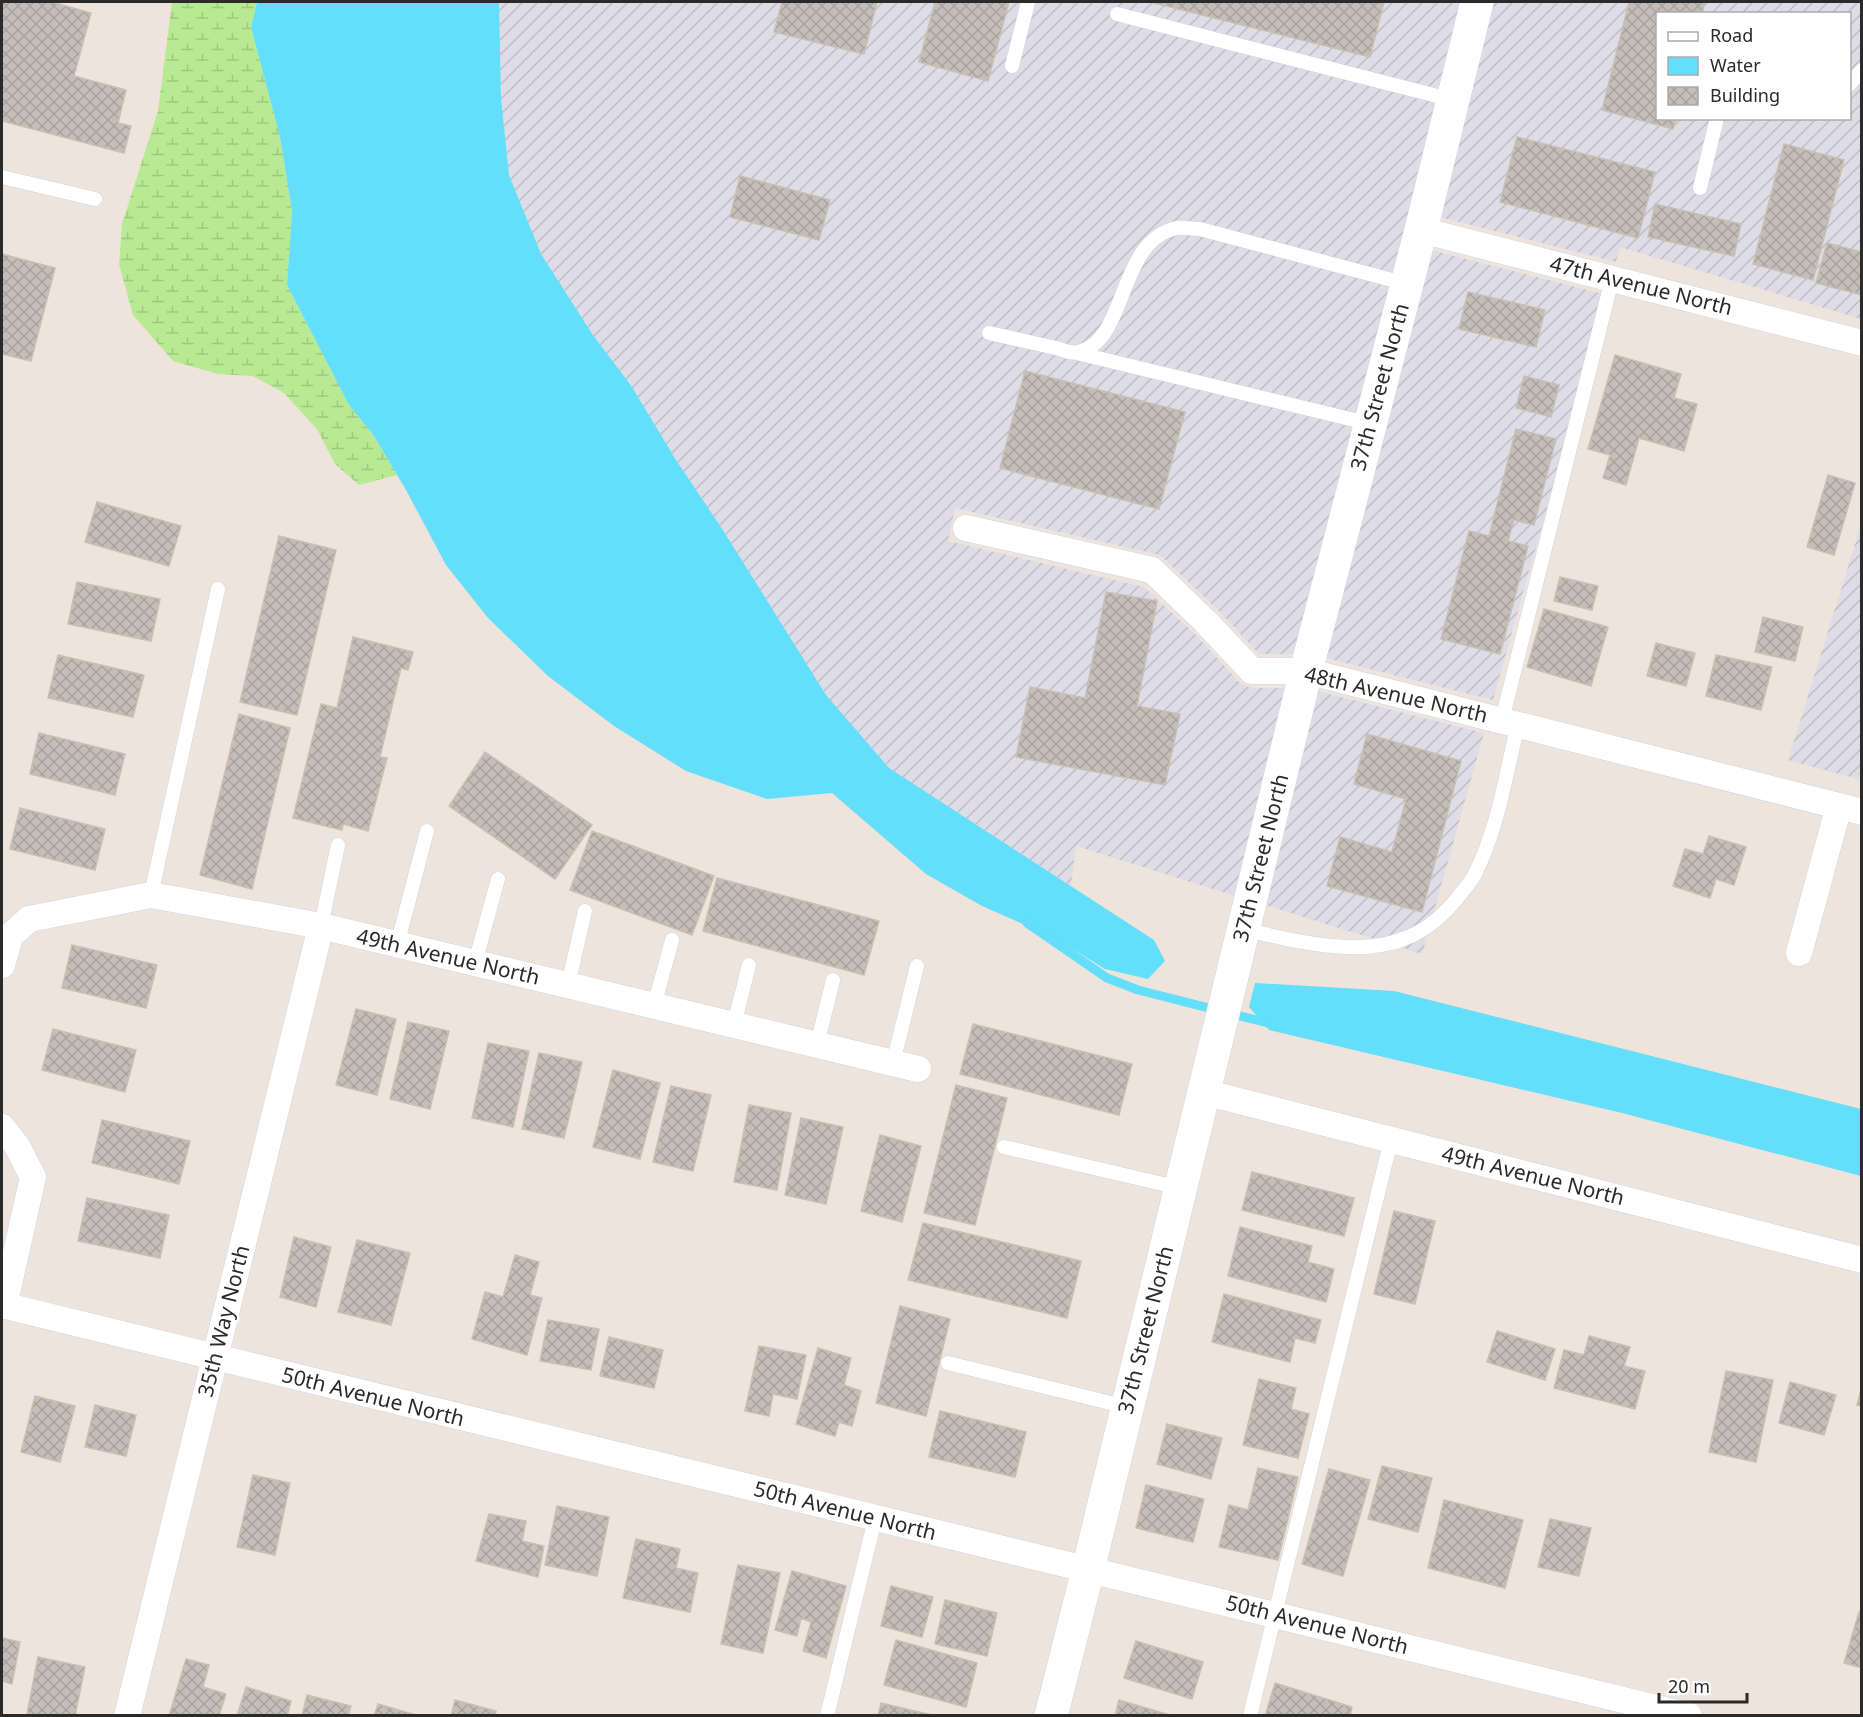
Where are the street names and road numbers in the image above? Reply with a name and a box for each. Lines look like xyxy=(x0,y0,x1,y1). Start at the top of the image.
street label: 47th Avenue North xyxy=(1547,249,1735,321)
street label: 37th Street North xyxy=(1343,300,1415,473)
street label: 48th Avenue North xyxy=(1302,659,1491,729)
street label: 37th Street North xyxy=(1226,771,1294,945)
street label: 49th Avenue North xyxy=(354,921,543,991)
street label: 49th Avenue North xyxy=(1439,1139,1627,1211)
street label: 35th Way North xyxy=(191,1242,255,1399)
street label: 37th Street North xyxy=(1111,1243,1179,1417)
street label: 50th Avenue North xyxy=(279,1360,467,1432)
street label: 50th Avenue North xyxy=(751,1474,939,1546)
street label: 50th Avenue North xyxy=(1223,1588,1411,1660)

